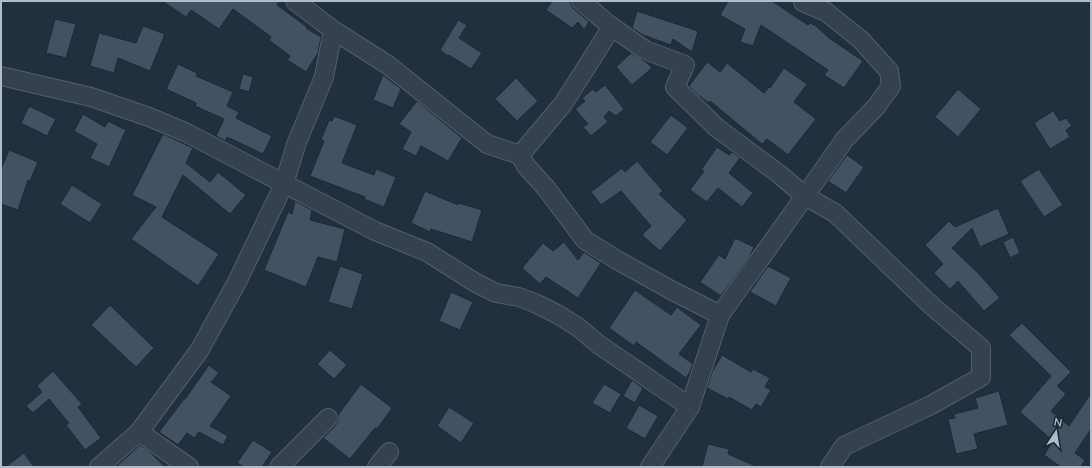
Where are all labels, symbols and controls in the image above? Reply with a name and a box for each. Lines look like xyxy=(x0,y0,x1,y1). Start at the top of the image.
north arrow xyxy=(1036,412,1076,452)
text: N xyxy=(1052,415,1064,431)

